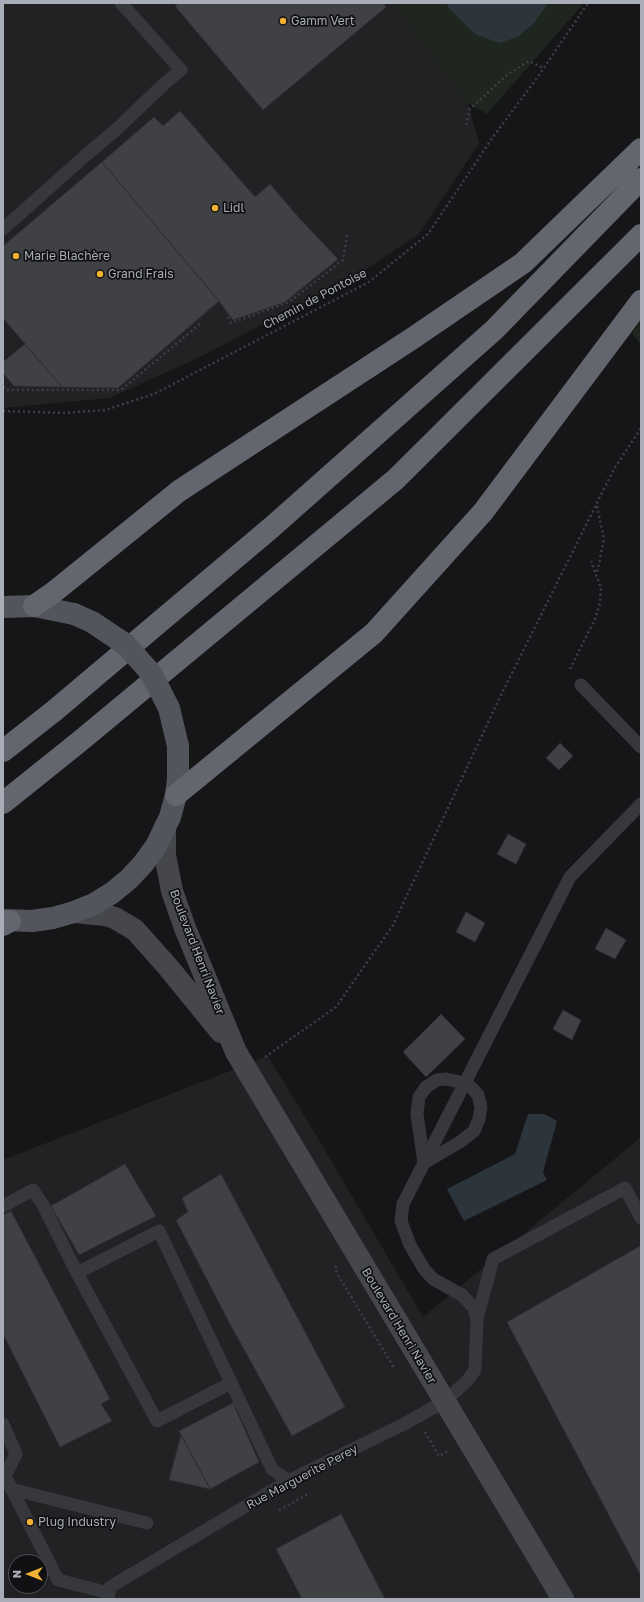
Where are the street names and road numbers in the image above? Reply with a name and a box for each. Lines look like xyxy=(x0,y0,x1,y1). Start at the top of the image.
street label: Chemin de Pontoise xyxy=(261,266,369,332)
street label: Boulevard Henri Navier xyxy=(167,888,227,1016)
street label: Boulevard Henri Navier xyxy=(359,1265,439,1387)
street label: Rue Marguerite Perey xyxy=(244,1442,360,1512)

